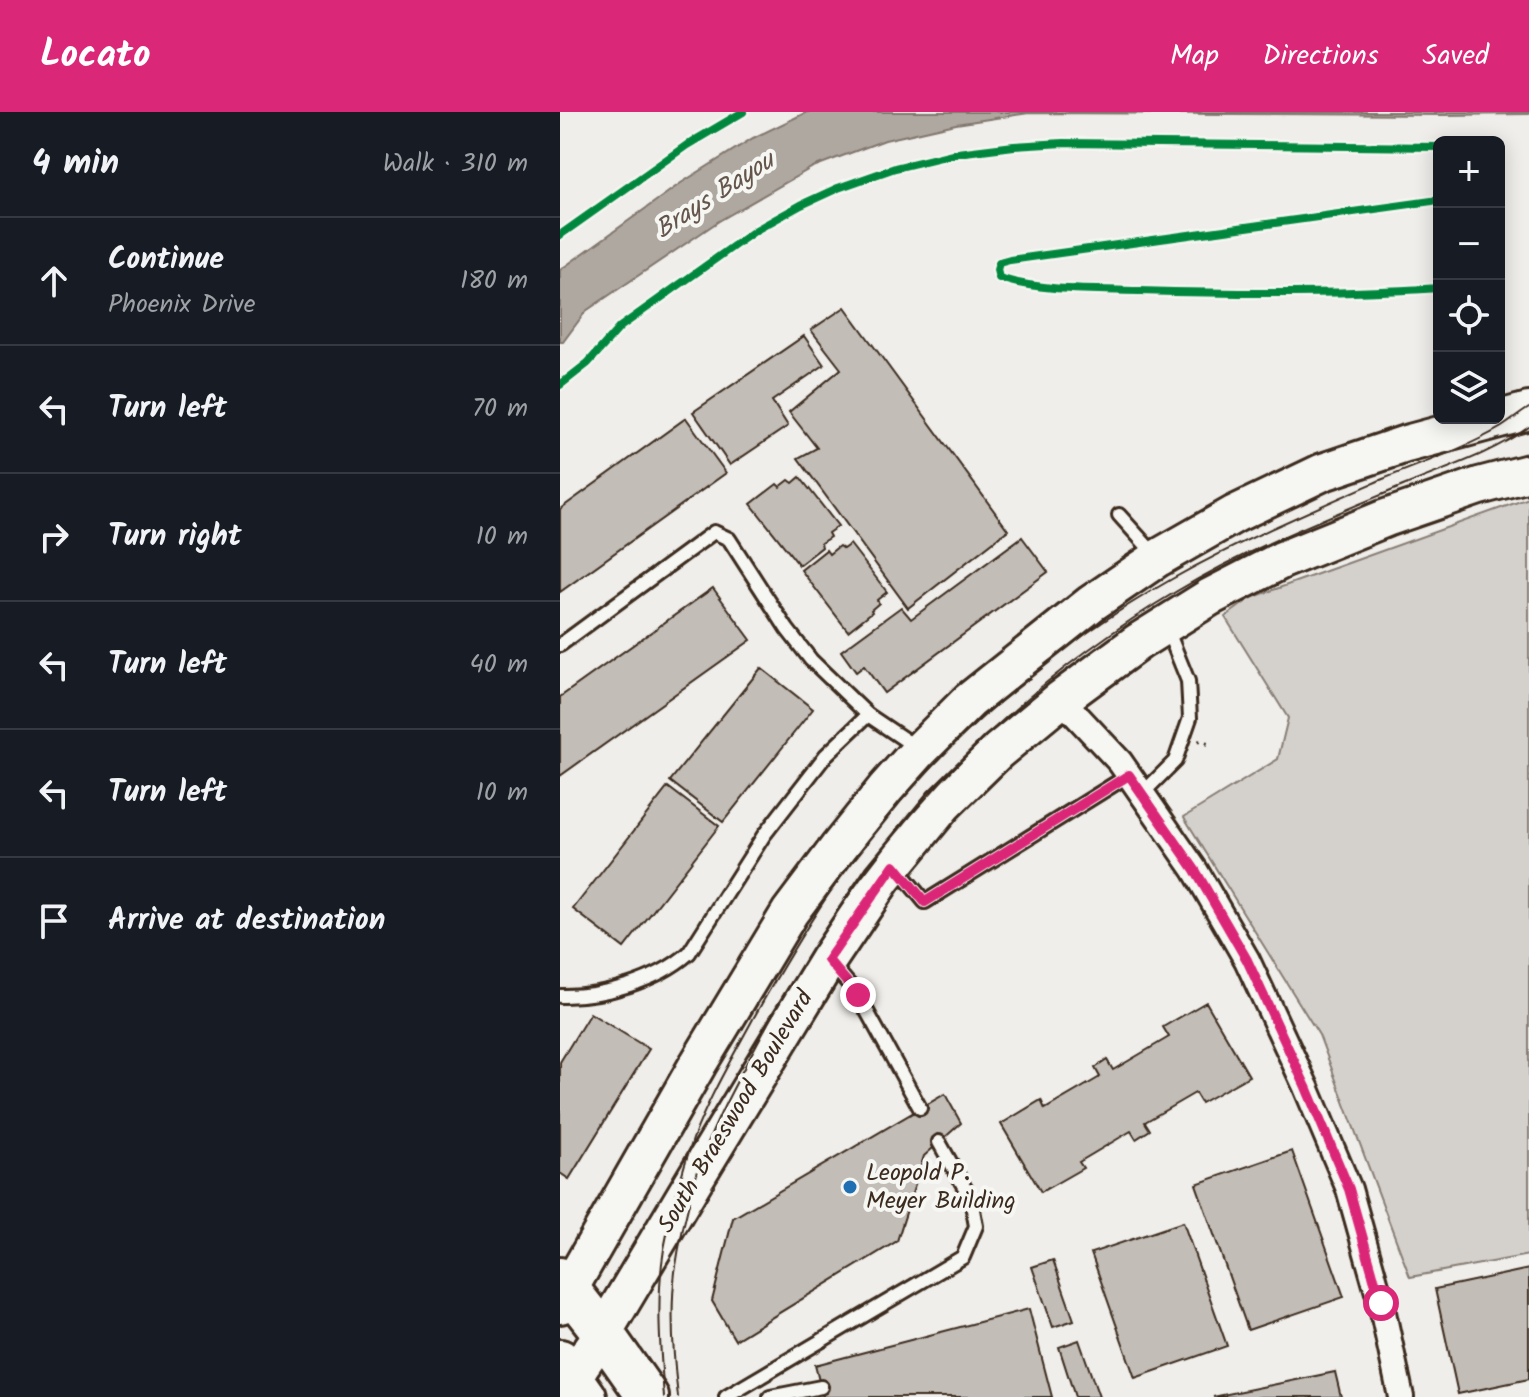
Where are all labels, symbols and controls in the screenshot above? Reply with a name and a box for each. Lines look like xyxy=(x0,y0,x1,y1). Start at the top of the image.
text: Locato xyxy=(40,26,151,86)
text: Map xyxy=(1170,34,1219,79)
text: Directions xyxy=(1263,34,1379,79)
text: Saved xyxy=(1423,34,1489,79)
map controls xyxy=(1433,136,1505,424)
button: + xyxy=(1433,136,1505,208)
text: 4 min xyxy=(32,137,119,191)
water label: Brays Bayou xyxy=(646,139,787,251)
text: Walk · 310 m xyxy=(383,143,528,185)
button: − xyxy=(1433,208,1505,280)
text: Continue xyxy=(108,236,224,284)
icon: ahead xyxy=(32,259,76,303)
text: 180 m xyxy=(460,260,528,302)
button: locate xyxy=(1433,280,1505,352)
text: Phoenix Drive xyxy=(108,284,255,326)
button: layers xyxy=(1433,352,1505,424)
text: Turn left xyxy=(108,385,227,433)
icon: left xyxy=(32,387,76,431)
text: 70 m xyxy=(472,388,528,430)
text: Turn right xyxy=(108,513,241,561)
icon: right xyxy=(32,515,76,559)
text: 10 m xyxy=(476,516,528,558)
text: Turn left xyxy=(108,641,227,689)
icon: left xyxy=(32,643,76,687)
text: 40 m xyxy=(470,644,528,686)
text: Turn left xyxy=(108,769,227,817)
icon: left xyxy=(32,771,76,815)
text: 10 m xyxy=(476,772,528,814)
text: Arrive at destination xyxy=(108,897,385,945)
icon: arrive xyxy=(32,899,76,943)
route end xyxy=(840,977,876,1013)
street label: South Braeswood Boulevard xyxy=(648,982,825,1241)
place label: Leopold P. Meyer Building xyxy=(866,1154,1016,1221)
marker: Leopold P. Meyer Building xyxy=(841,1178,859,1196)
route start xyxy=(1363,1285,1399,1321)

